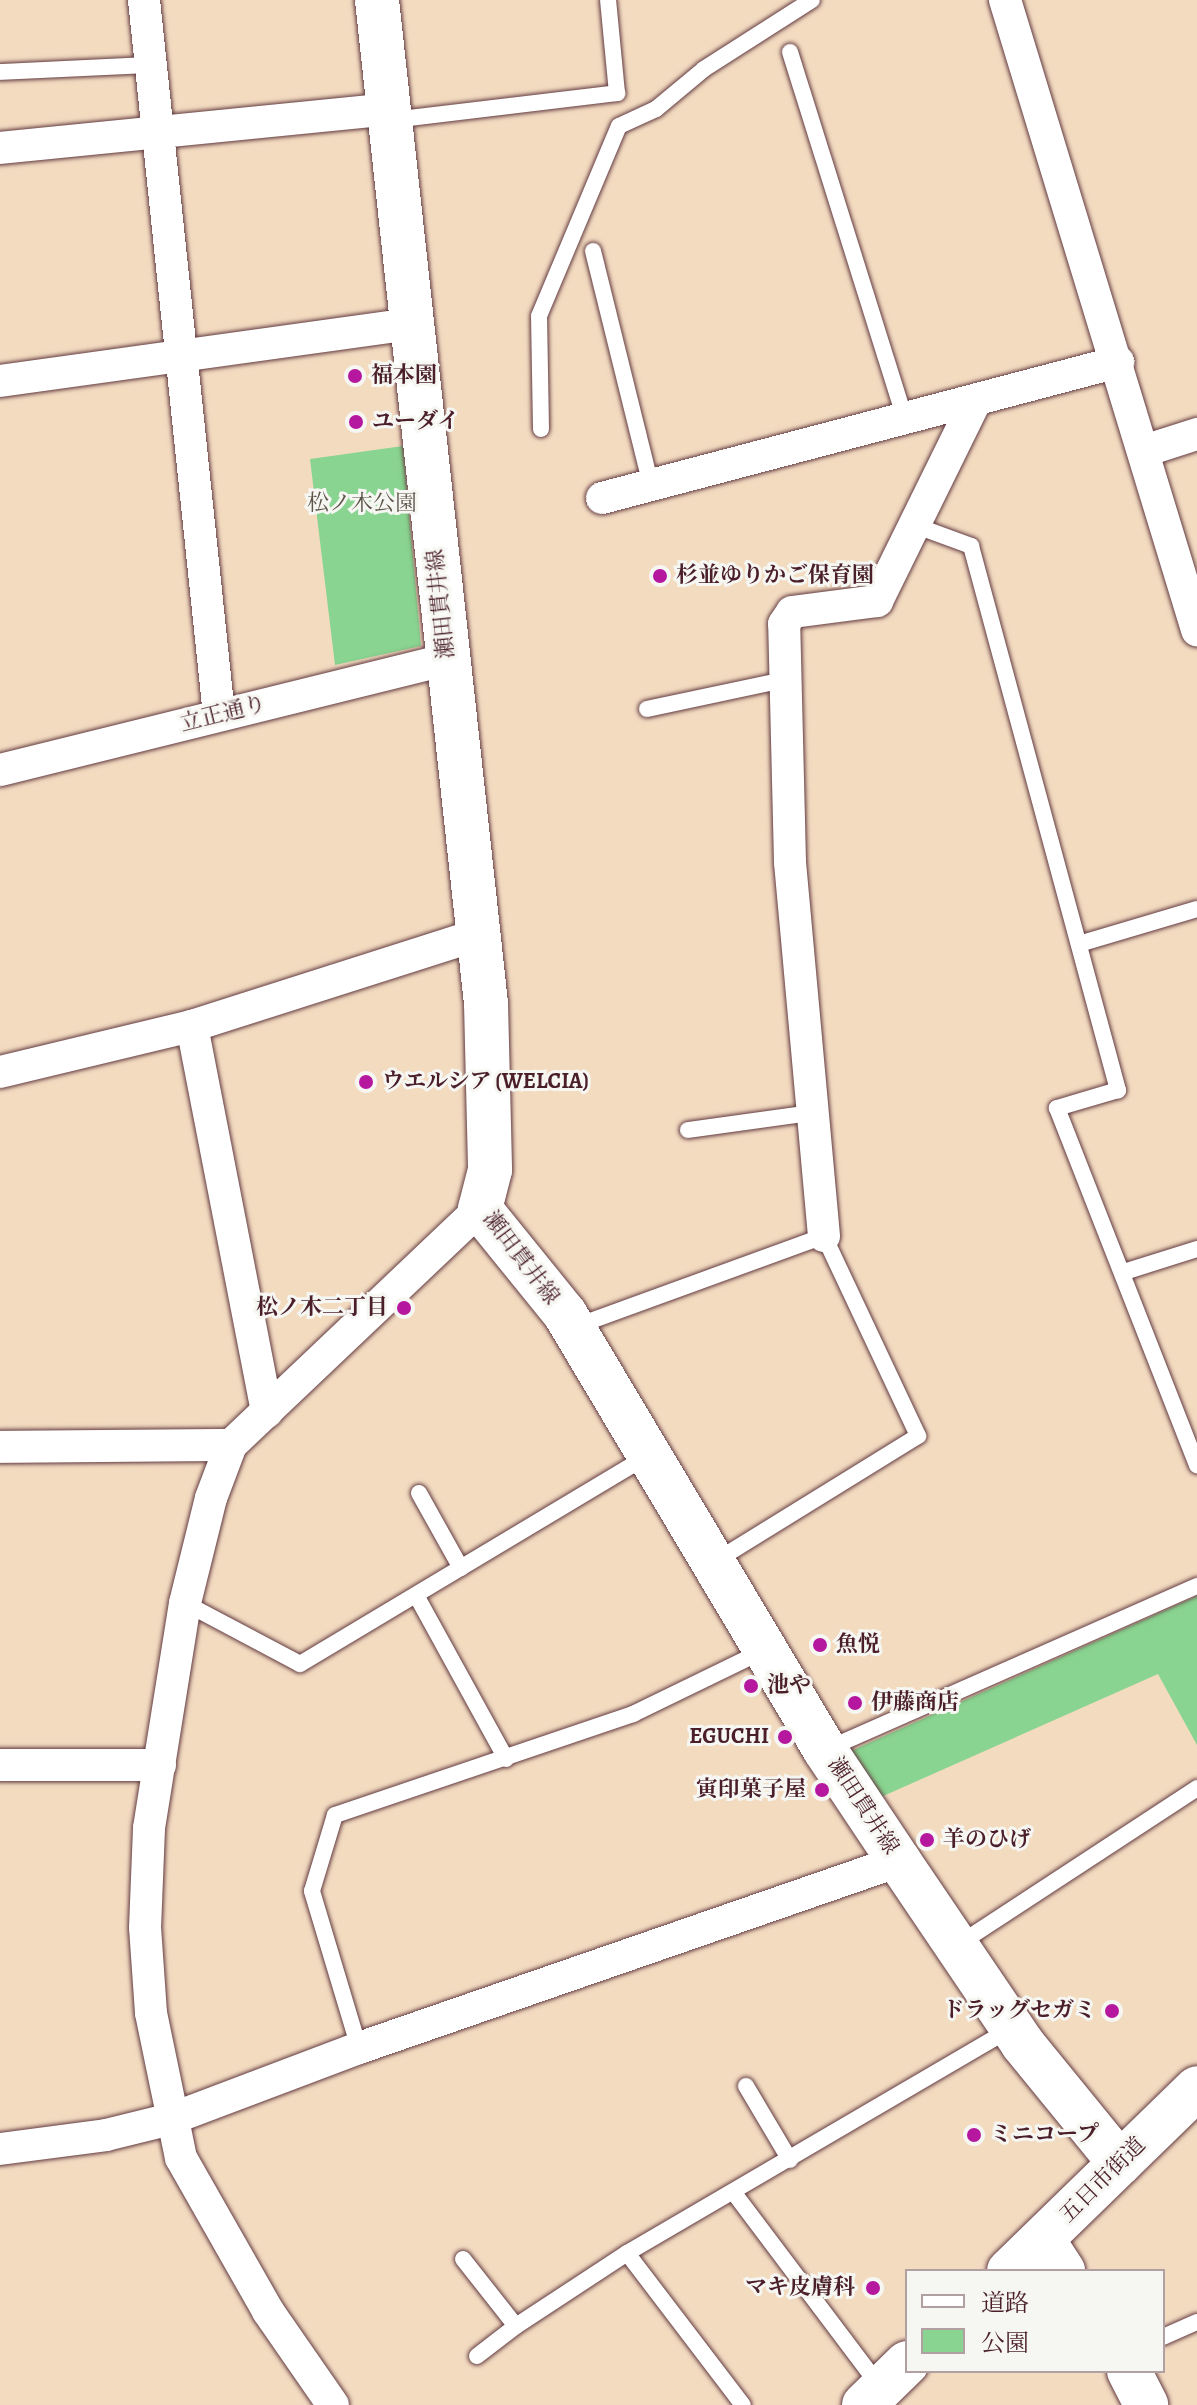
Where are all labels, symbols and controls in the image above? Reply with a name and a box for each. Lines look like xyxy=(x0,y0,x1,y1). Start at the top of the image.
place label: 福本園 xyxy=(371,363,437,389)
marker: 福本園 xyxy=(346,367,364,385)
place label: ユーダイ xyxy=(372,409,460,435)
marker: ユーダイ xyxy=(347,413,365,431)
park label: 松ノ木公園 xyxy=(307,491,417,517)
street label: 瀬田貫井線 xyxy=(422,548,460,660)
place label: 杉並ゆりかご保育園 xyxy=(676,563,874,589)
marker: 杉並ゆりかご保育園 xyxy=(651,567,669,585)
street label: 立正通り xyxy=(177,691,269,737)
place label: ウエルシア (WELCIA) xyxy=(382,1069,590,1095)
marker: ウエルシア (WELCIA) xyxy=(357,1073,375,1091)
street label: 瀬田貫井線 xyxy=(477,1206,565,1310)
place label: 松ノ木二丁目 xyxy=(256,1295,388,1321)
marker: 松ノ木二丁目 xyxy=(395,1299,413,1317)
place label: 魚悦 xyxy=(836,1632,880,1658)
marker: 魚悦 xyxy=(811,1636,829,1654)
place label: 池や xyxy=(767,1673,811,1699)
marker: 池や xyxy=(742,1677,760,1695)
place label: 伊藤商店 xyxy=(871,1690,959,1716)
marker: 伊藤商店 xyxy=(846,1694,864,1712)
place label: EGUCHI xyxy=(689,1724,769,1750)
marker: EGUCHI xyxy=(776,1728,794,1746)
street label: 瀬田貫井線 xyxy=(822,1753,904,1859)
place label: 寅印菓子屋 xyxy=(696,1777,806,1803)
marker: 寅印菓子屋 xyxy=(813,1781,831,1799)
place label: 羊のひげ xyxy=(943,1827,1031,1853)
marker: 羊のひげ xyxy=(918,1831,936,1849)
place label: ドラッグセガミ xyxy=(942,1998,1096,2024)
marker: ドラッグセガミ xyxy=(1103,2002,1121,2020)
place label: ミニコープ xyxy=(990,2122,1100,2148)
marker: ミニコープ xyxy=(965,2126,983,2144)
street label: 五日市街道 xyxy=(1055,2132,1151,2228)
legend xyxy=(905,2269,1165,2373)
place label: マキ皮膚科 xyxy=(745,2275,855,2301)
marker: マキ皮膚科 xyxy=(862,2277,884,2299)
text: 道路 xyxy=(981,2287,1029,2319)
text: 公園 xyxy=(981,2327,1029,2359)

